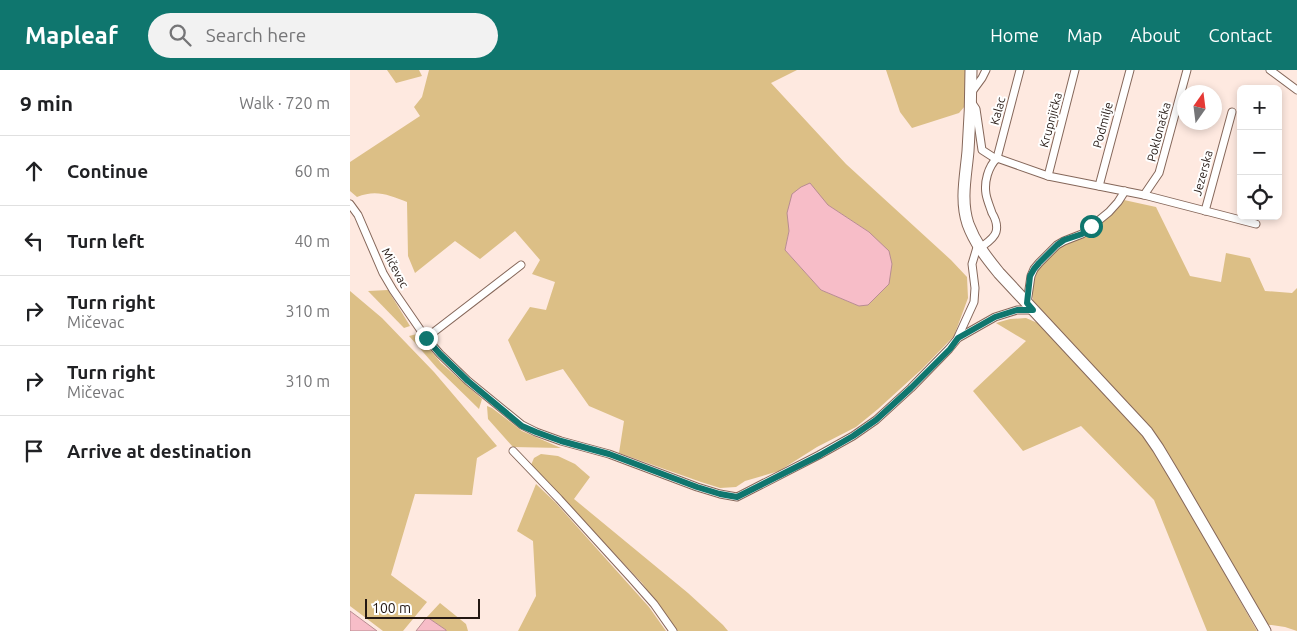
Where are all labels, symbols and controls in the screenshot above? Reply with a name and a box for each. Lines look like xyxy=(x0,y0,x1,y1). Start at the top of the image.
search box xyxy=(148,13,498,58)
icon: search xyxy=(166,21,194,49)
text: Mapleaf xyxy=(25,22,118,49)
text: Search here xyxy=(206,24,306,46)
text: Home xyxy=(990,25,1039,45)
text: Map xyxy=(1067,25,1102,45)
text: About xyxy=(1130,25,1180,45)
text: Contact xyxy=(1208,25,1272,45)
north arrow xyxy=(1177,85,1222,130)
map controls xyxy=(1237,85,1282,220)
button: + xyxy=(1237,85,1282,130)
text: 9 min xyxy=(20,91,73,115)
street label: Krupnjička xyxy=(1037,91,1064,149)
text: Walk · 720 m xyxy=(239,94,330,112)
street label: Kalac xyxy=(988,95,1008,126)
street label: Podmilje xyxy=(1090,100,1115,149)
street label: Poklonačka xyxy=(1144,101,1173,163)
button: − xyxy=(1237,130,1282,175)
street label: Jezerska xyxy=(1190,149,1215,197)
icon: ahead xyxy=(20,157,48,185)
text: Continue xyxy=(67,160,148,182)
text: 60 m xyxy=(294,162,330,180)
button: locate xyxy=(1237,175,1282,220)
route start xyxy=(1080,215,1103,238)
icon: left xyxy=(20,227,48,255)
text: Turn left xyxy=(67,230,145,252)
text: 40 m xyxy=(294,232,330,250)
street label: Mičevac xyxy=(380,246,411,290)
text: Turn right xyxy=(67,291,155,313)
icon: right xyxy=(20,297,48,325)
text: 310 m xyxy=(285,302,330,320)
text: Mičevac xyxy=(67,313,124,331)
route end xyxy=(415,327,438,350)
text: Turn right xyxy=(67,361,155,383)
icon: right xyxy=(20,367,48,395)
text: 310 m xyxy=(285,372,330,390)
text: Mičevac xyxy=(67,383,124,401)
icon: arrive xyxy=(20,437,48,465)
text: Arrive at destination xyxy=(67,440,252,462)
scale bar xyxy=(365,596,480,619)
text: 100 m xyxy=(372,600,411,616)

